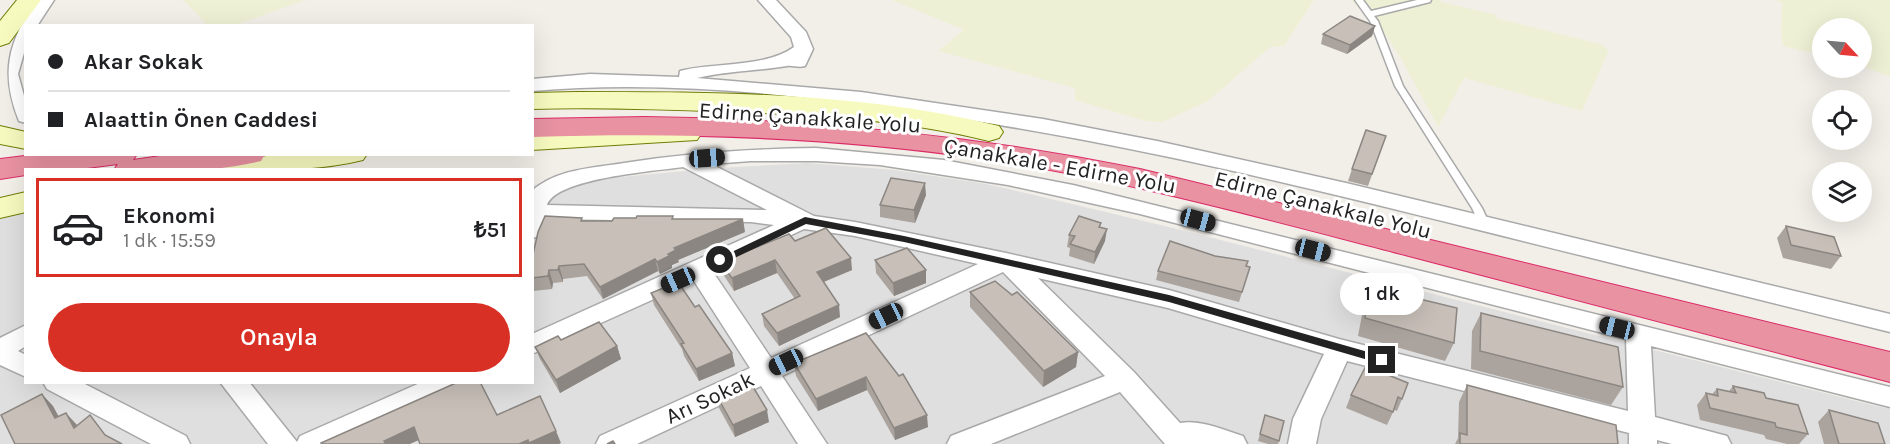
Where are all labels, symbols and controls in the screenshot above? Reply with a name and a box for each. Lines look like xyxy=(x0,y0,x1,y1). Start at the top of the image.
north arrow xyxy=(1812,18,1872,78)
map controls xyxy=(1812,18,1872,222)
text: Akar Sokak xyxy=(84,49,203,75)
button: locate xyxy=(1812,90,1872,150)
street label: Edirne Çanakkale Yolu xyxy=(698,97,922,139)
text: Alaattin Önen Caddesi xyxy=(84,107,318,133)
street label: Çanakkale - Edirne Yolu xyxy=(942,133,1178,199)
car xyxy=(688,148,726,168)
button: layers xyxy=(1812,162,1872,222)
street label: Edirne Çanakkale Yolu xyxy=(1212,165,1434,245)
icon: car xyxy=(51,201,105,255)
text: Ekonomi xyxy=(123,203,216,229)
car xyxy=(1178,207,1218,233)
text: ₺51 xyxy=(474,217,507,243)
text: 1 dk · 15:59 xyxy=(123,229,216,252)
car xyxy=(1293,237,1333,263)
route start xyxy=(706,246,733,273)
car xyxy=(658,264,698,296)
callout: 1 dk xyxy=(1340,273,1424,315)
text: 1 dk xyxy=(1364,282,1400,305)
car xyxy=(866,300,906,332)
button: Onayla xyxy=(48,303,510,372)
car xyxy=(1597,315,1637,341)
car xyxy=(766,346,806,378)
route end xyxy=(1368,346,1395,373)
street label: Arı Sokak xyxy=(662,366,758,430)

